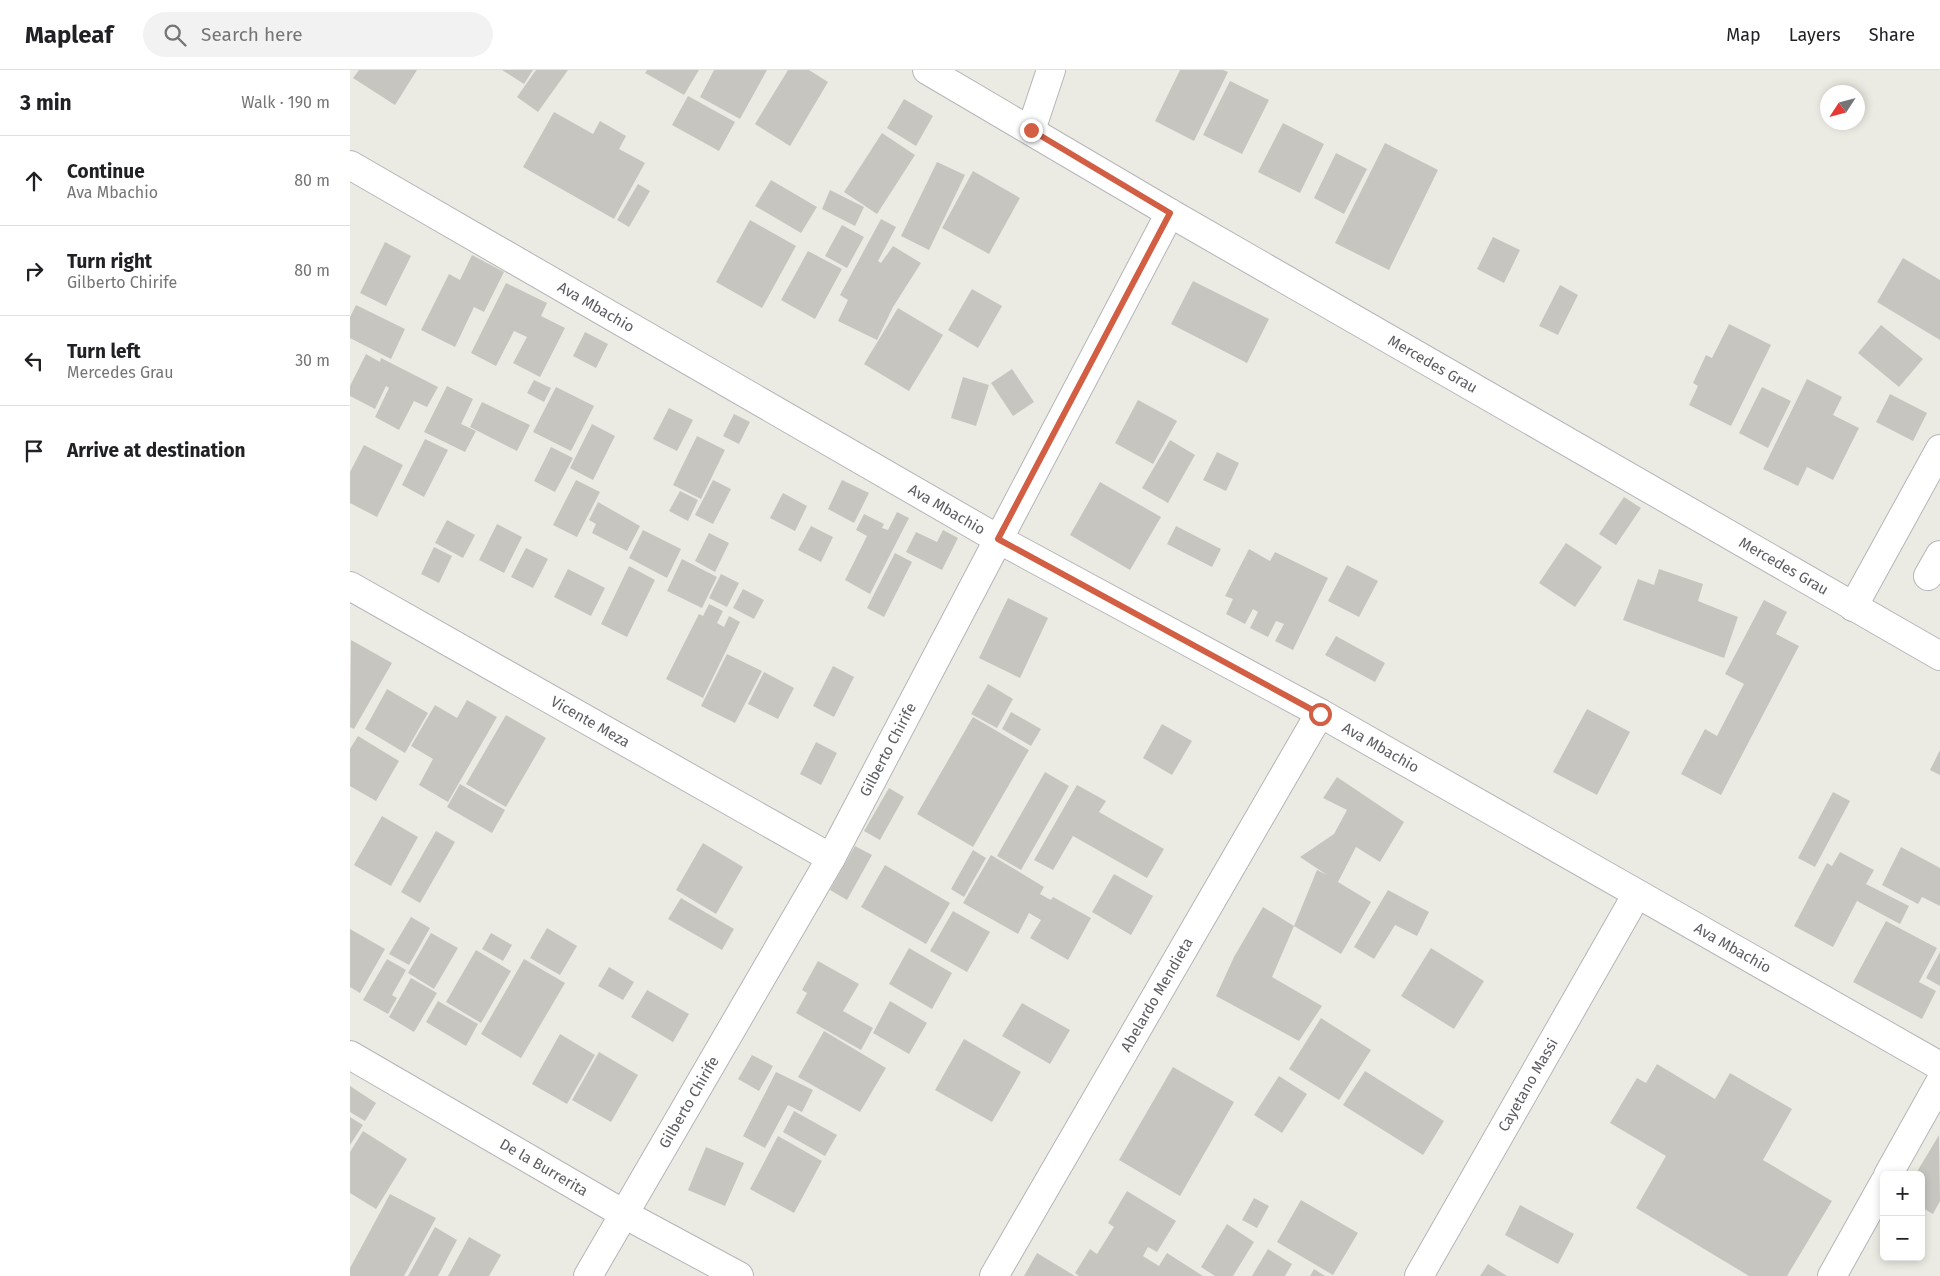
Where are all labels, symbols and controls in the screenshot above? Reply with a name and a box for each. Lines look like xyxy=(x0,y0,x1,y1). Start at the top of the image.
search box xyxy=(143,12,493,57)
text: Mapleaf xyxy=(25,21,113,49)
icon: search xyxy=(161,21,189,49)
text: Search here xyxy=(201,23,303,46)
text: Map xyxy=(1726,24,1761,46)
text: Layers xyxy=(1789,24,1841,46)
text: Share xyxy=(1869,24,1915,46)
north arrow xyxy=(1820,85,1865,130)
text: 3 min xyxy=(20,90,72,116)
text: Walk · 190 m xyxy=(241,93,330,112)
route end xyxy=(1020,119,1043,142)
text: Continue xyxy=(67,160,145,183)
icon: ahead xyxy=(20,167,48,195)
text: 80 m xyxy=(294,171,330,190)
text: Ava Mbachio xyxy=(67,183,158,202)
text: Turn right xyxy=(67,250,152,273)
icon: right xyxy=(20,257,48,285)
text: 80 m xyxy=(294,261,330,280)
text: Gilberto Chirife xyxy=(67,273,177,292)
street label: Ava Mbachio xyxy=(554,278,637,336)
street label: Mercedes Grau xyxy=(1385,331,1481,397)
text: Turn left xyxy=(67,340,141,363)
icon: left xyxy=(20,347,48,375)
text: 30 m xyxy=(295,351,330,370)
text: Mercedes Grau xyxy=(67,363,174,382)
icon: arrive xyxy=(20,437,48,465)
text: Arrive at destination xyxy=(67,439,246,462)
street label: Ava Mbachio xyxy=(905,480,988,539)
street label: Mercedes Grau xyxy=(1736,533,1832,599)
street label: Vicente Meza xyxy=(547,692,633,751)
street label: Gilberto Chirife xyxy=(856,700,920,800)
route start xyxy=(1309,703,1332,726)
street label: Ava Mbachio xyxy=(1339,719,1422,777)
street label: Ava Mbachio xyxy=(1691,919,1774,977)
street label: Abelardo Mendieta xyxy=(1117,934,1197,1055)
street label: Cayetano Massi xyxy=(1494,1035,1562,1135)
street label: Gilberto Chirife xyxy=(655,1053,723,1151)
street label: De la Burrerita xyxy=(496,1135,591,1200)
map controls xyxy=(1880,1171,1925,1261)
button: + xyxy=(1880,1171,1925,1216)
button: − xyxy=(1880,1216,1925,1261)

